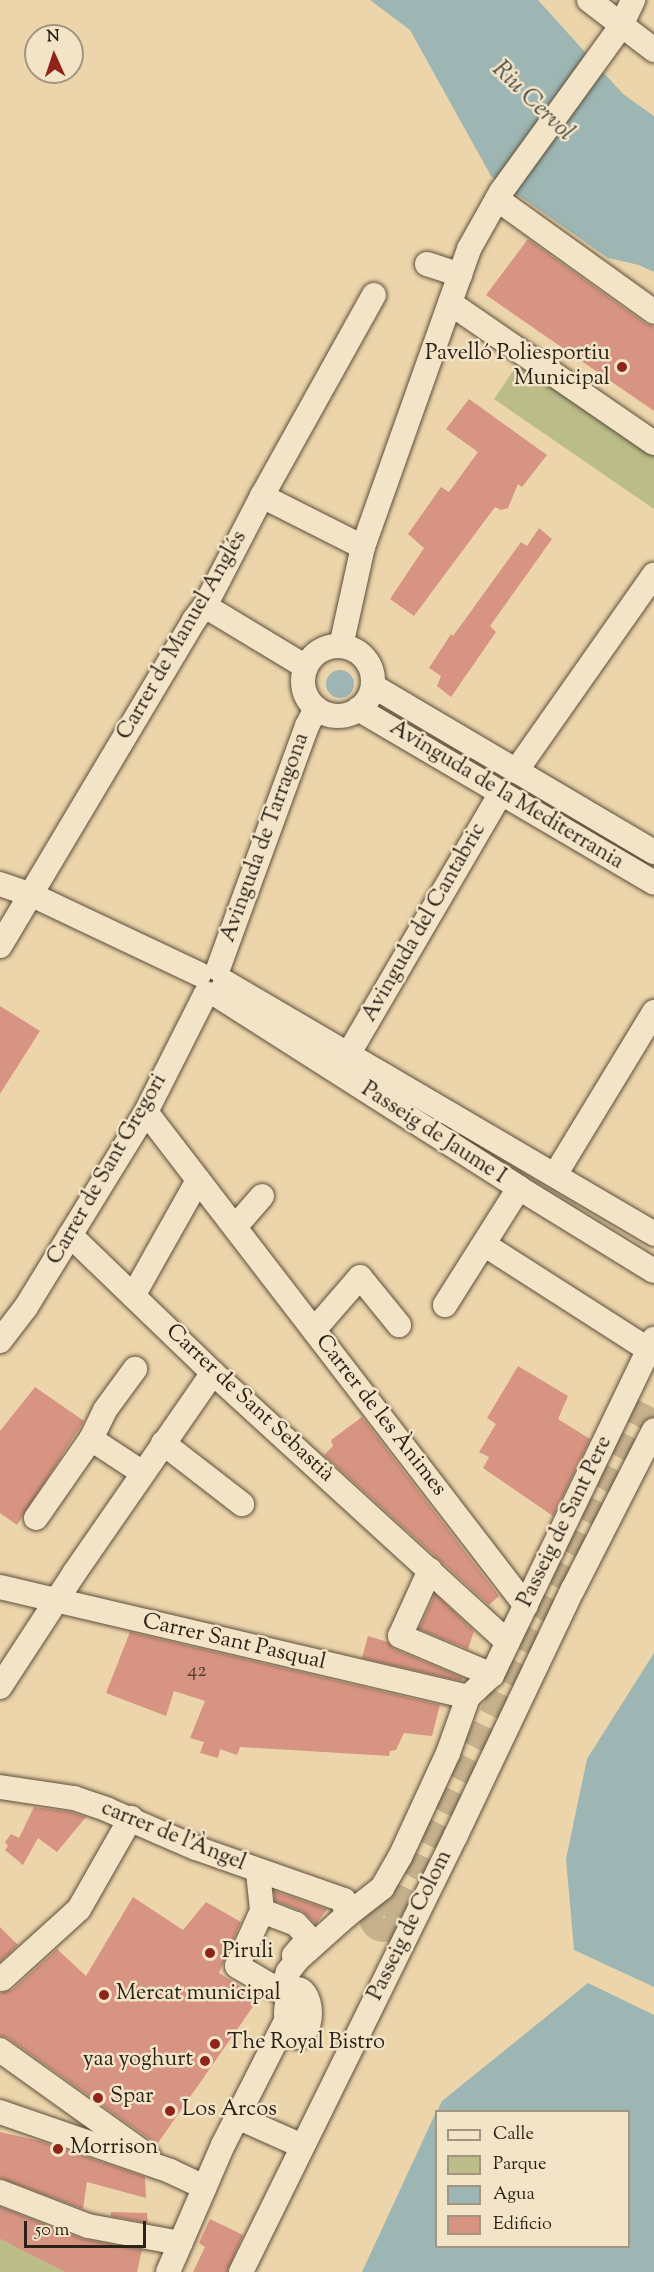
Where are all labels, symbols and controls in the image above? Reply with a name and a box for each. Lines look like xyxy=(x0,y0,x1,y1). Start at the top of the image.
north arrow xyxy=(24,24,84,84)
text: N xyxy=(46,26,60,49)
water label: Riu Cervol xyxy=(485,56,579,148)
place label: Pavelló Poliesportiu Municipal xyxy=(425,341,610,392)
marker: Pavelló Poliesportiu Municipal xyxy=(615,360,629,374)
street label: Carrer de Manuel Anglés xyxy=(112,527,254,745)
street label: Avinguda de la Mediterrania xyxy=(384,716,628,876)
street label: Avinguda de Tarragona xyxy=(216,730,316,946)
street label: Avinguda del Cantabric xyxy=(357,819,493,1027)
street label: Carrer de Sant Gregori xyxy=(43,1070,173,1270)
street label: Passeig de Jaume I xyxy=(356,1077,510,1191)
street label: Carrer de Sant Sebastià xyxy=(159,1319,339,1489)
street label: Carrer de les Ànimes xyxy=(309,1330,451,1502)
street label: Passeig de Sant Pere xyxy=(513,1432,619,1612)
street label: Carrer Sant Pasqual xyxy=(140,1609,328,1677)
house number: 42 xyxy=(187,1659,207,1683)
street label: carrer de l'Àngel xyxy=(97,1796,249,1878)
street label: Passeig de Colom xyxy=(363,1847,459,2005)
place label: Piruli xyxy=(222,1940,274,1966)
marker: Piruli xyxy=(203,1946,217,1960)
place label: Mercat municipal xyxy=(116,1982,281,2008)
marker: Mercat municipal xyxy=(97,1988,111,2002)
place label: The Royal Bistro xyxy=(227,2031,385,2057)
marker: The Royal Bistro xyxy=(208,2037,222,2051)
place label: yaa yoghurt xyxy=(83,2048,193,2074)
marker: yaa yoghurt xyxy=(198,2054,212,2068)
place label: Spar xyxy=(110,2085,153,2111)
marker: Spar xyxy=(91,2091,105,2105)
place label: Los Arcos xyxy=(182,2098,277,2124)
marker: Los Arcos xyxy=(163,2104,177,2118)
legend xyxy=(435,2110,630,2248)
text: Calle xyxy=(493,2122,534,2148)
place label: Morrison xyxy=(70,2136,158,2162)
marker: Morrison xyxy=(51,2142,65,2156)
text: Parque xyxy=(493,2152,546,2178)
text: Agua xyxy=(493,2182,535,2208)
scale bar xyxy=(27,2209,148,2247)
text: Edificio xyxy=(493,2212,552,2238)
text: 50 m xyxy=(35,2218,69,2244)

